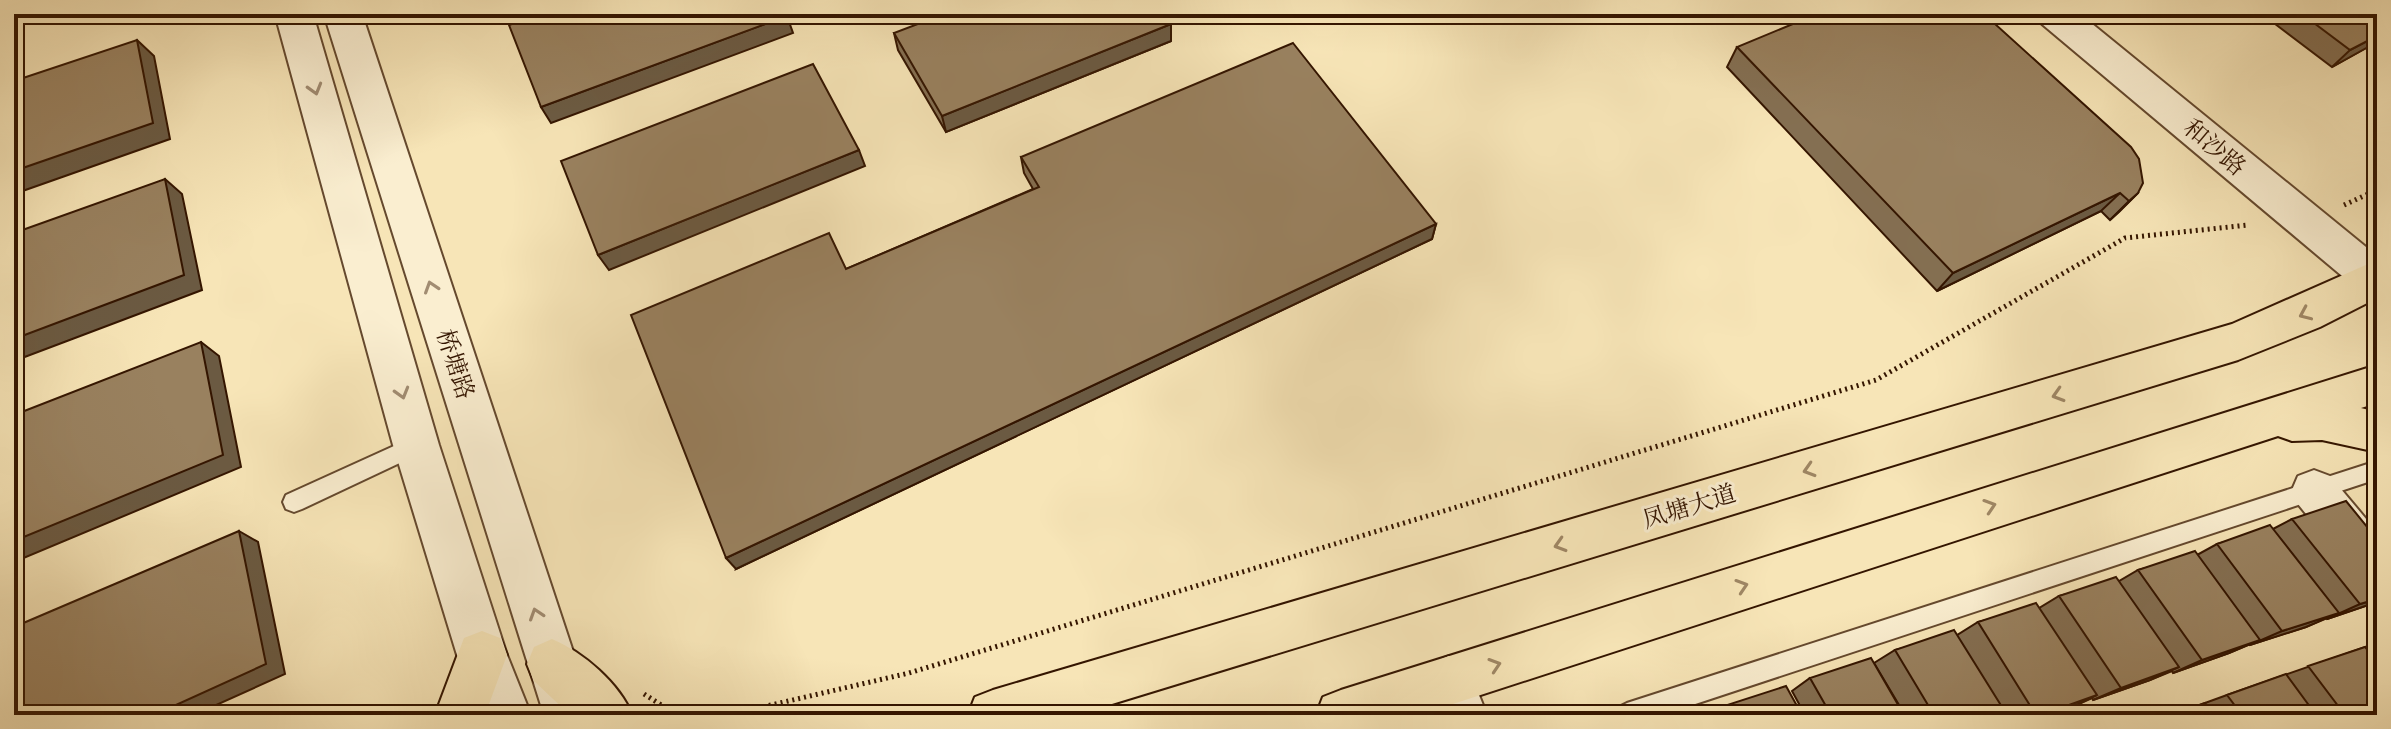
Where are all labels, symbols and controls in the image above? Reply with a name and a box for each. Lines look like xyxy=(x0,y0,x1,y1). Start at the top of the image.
one-way arrow xyxy=(306,82,322,95)
street label: 和沙路 xyxy=(2176,110,2254,184)
one-way arrow xyxy=(424,280,440,294)
one-way arrow xyxy=(2299,304,2313,320)
street label: 桥塘路 xyxy=(428,324,484,404)
one-way arrow xyxy=(392,385,409,399)
one-way arrow xyxy=(2052,386,2066,402)
one-way arrow xyxy=(1803,461,1817,477)
street label: 凤塘大道 xyxy=(1638,475,1740,537)
one-way arrow xyxy=(1982,500,1996,516)
one-way arrow xyxy=(1554,536,1568,552)
one-way arrow xyxy=(1735,579,1749,595)
one-way arrow xyxy=(530,608,546,622)
one-way arrow xyxy=(1487,659,1501,675)

